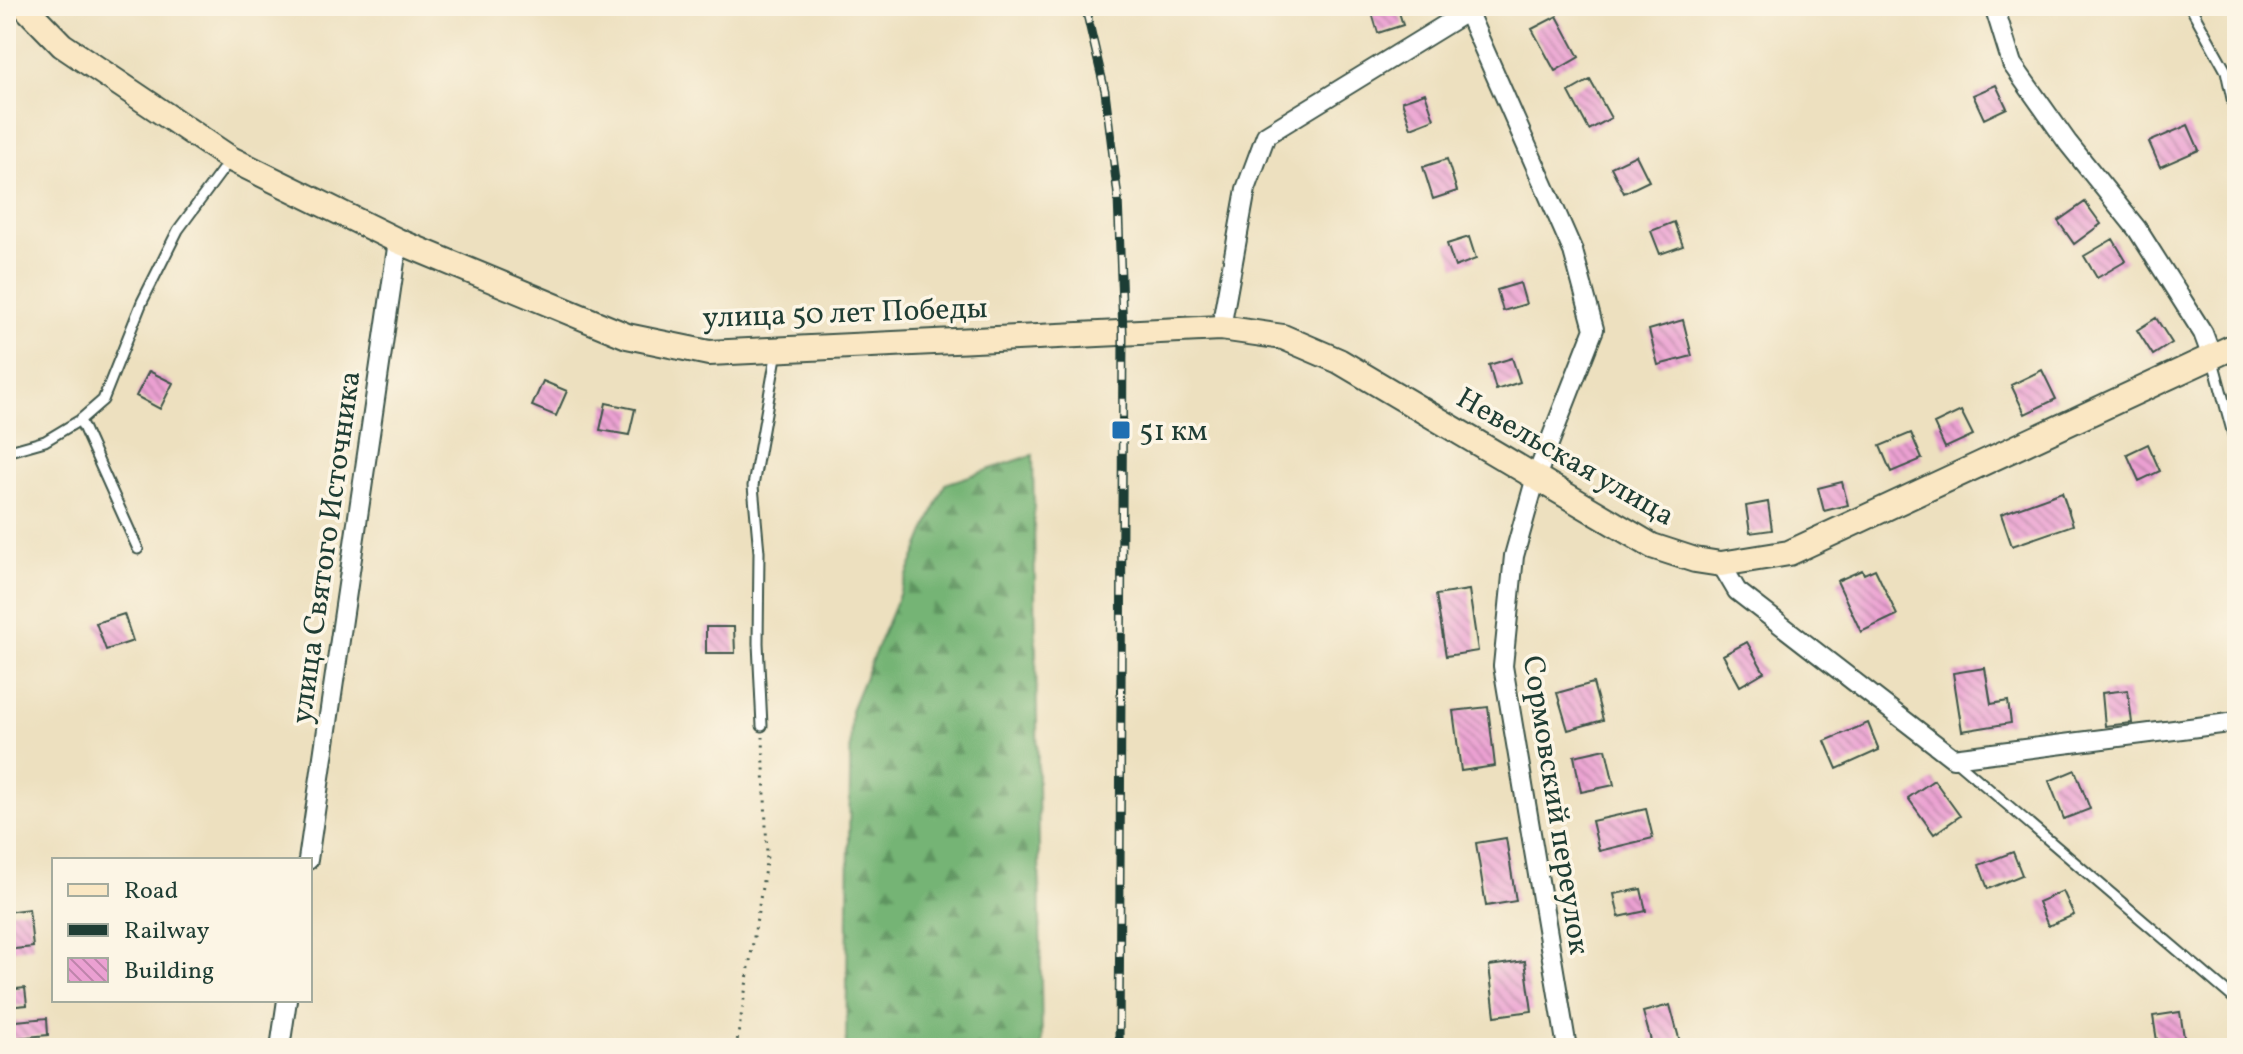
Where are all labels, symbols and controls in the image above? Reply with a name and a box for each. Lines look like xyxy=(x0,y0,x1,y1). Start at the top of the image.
street label: улица 50 лет Победы xyxy=(702,288,988,340)
street label: улица Святого Источника xyxy=(281,368,373,726)
street label: Невельская улица xyxy=(1448,378,1682,537)
place label: 51 км xyxy=(1139,411,1208,453)
marker: 51 км xyxy=(1110,419,1132,441)
street label: Сормовский переулок xyxy=(1511,653,1599,958)
legend xyxy=(52,858,312,1002)
text: Road xyxy=(124,875,178,909)
text: Railway xyxy=(124,915,210,949)
text: Building xyxy=(124,955,214,989)

